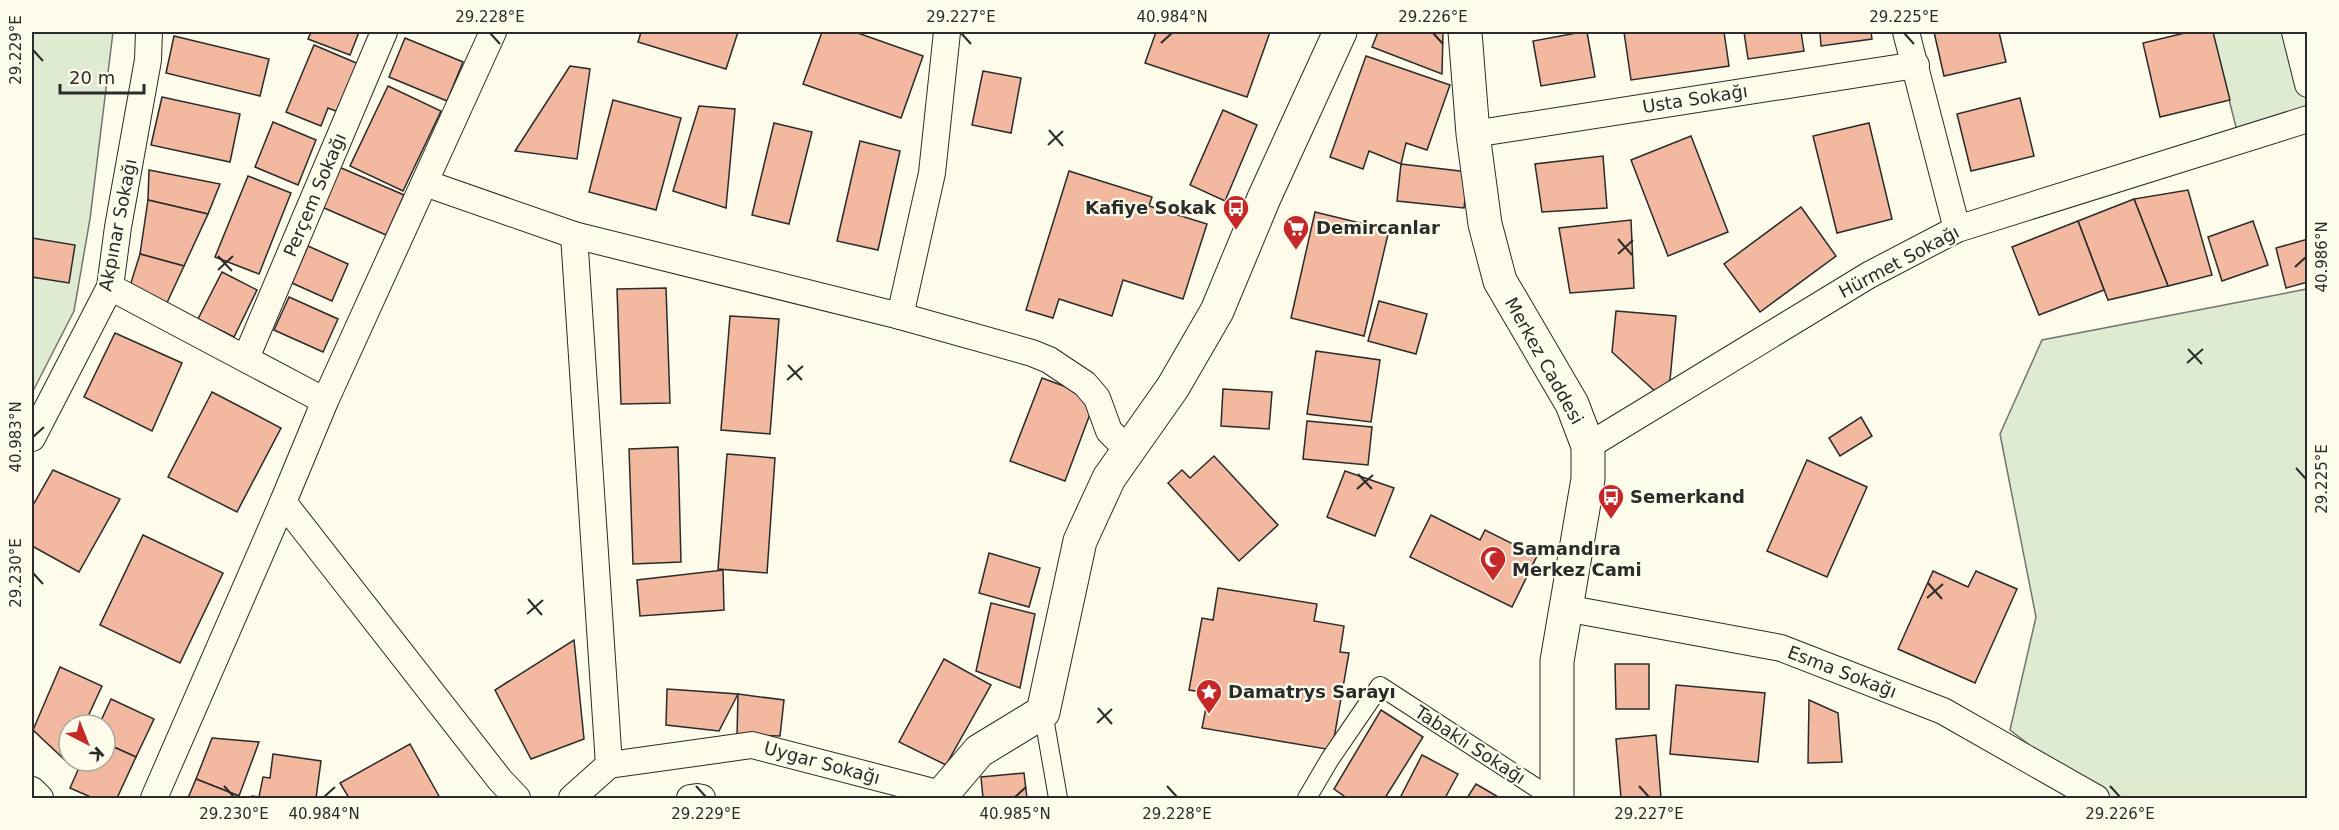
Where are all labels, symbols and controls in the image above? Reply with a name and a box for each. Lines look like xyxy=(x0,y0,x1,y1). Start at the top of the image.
text: 29.228°E xyxy=(455,8,525,26)
text: 29.227°E xyxy=(926,8,996,26)
text: 40.984°N xyxy=(1136,8,1208,26)
text: 29.226°E xyxy=(1398,8,1468,26)
text: 29.225°E xyxy=(1869,8,1939,26)
text: 29.229°E xyxy=(7,15,25,85)
scale bar xyxy=(60,57,144,95)
text: 20 m xyxy=(69,67,115,88)
street label: Usta Sokağı xyxy=(1641,80,1749,117)
street label: Perçem Sokağı xyxy=(279,130,350,260)
street label: Akpınar Sokağı xyxy=(94,157,141,293)
bus stop icon: Kafiye Sokak xyxy=(1221,193,1251,231)
place label: Kafiye Sokak xyxy=(1085,197,1217,218)
supermarket icon: Demircanlar xyxy=(1281,213,1311,251)
place label: Demircanlar xyxy=(1316,217,1440,238)
street label: Hürmet Sokağı xyxy=(1835,221,1963,302)
text: 40.986°N xyxy=(2313,221,2331,293)
street label: Merkez Caddesi xyxy=(1501,294,1588,428)
text: 40.983°N xyxy=(7,401,25,473)
text: 29.225°E xyxy=(2313,444,2331,514)
bus stop icon: Semerkand xyxy=(1596,482,1626,520)
place label: Semerkand xyxy=(1630,486,1745,507)
text: 29.230°E xyxy=(7,538,25,608)
place label: Samandıra Merkez Cami xyxy=(1512,538,1642,580)
mosque icon: Samandıra Merkez Cami xyxy=(1478,544,1508,582)
street label: Esma Sokağı xyxy=(1785,641,1900,702)
place icon: Damatrys Sarayı xyxy=(1194,677,1224,715)
place label: Damatrys Sarayı xyxy=(1228,681,1396,702)
street label: Tabaklı Sokağı xyxy=(1410,700,1530,788)
north arrow xyxy=(57,713,117,773)
street label: Uygar Sokağı xyxy=(762,737,883,788)
text: K xyxy=(85,743,108,765)
text: 29.230°E xyxy=(199,805,269,823)
text: 40.984°N xyxy=(288,805,360,823)
text: 29.229°E xyxy=(671,805,741,823)
text: 40.985°N xyxy=(979,805,1051,823)
text: 29.228°E xyxy=(1142,805,1212,823)
text: 29.227°E xyxy=(1614,805,1684,823)
text: 29.226°E xyxy=(2085,805,2155,823)

